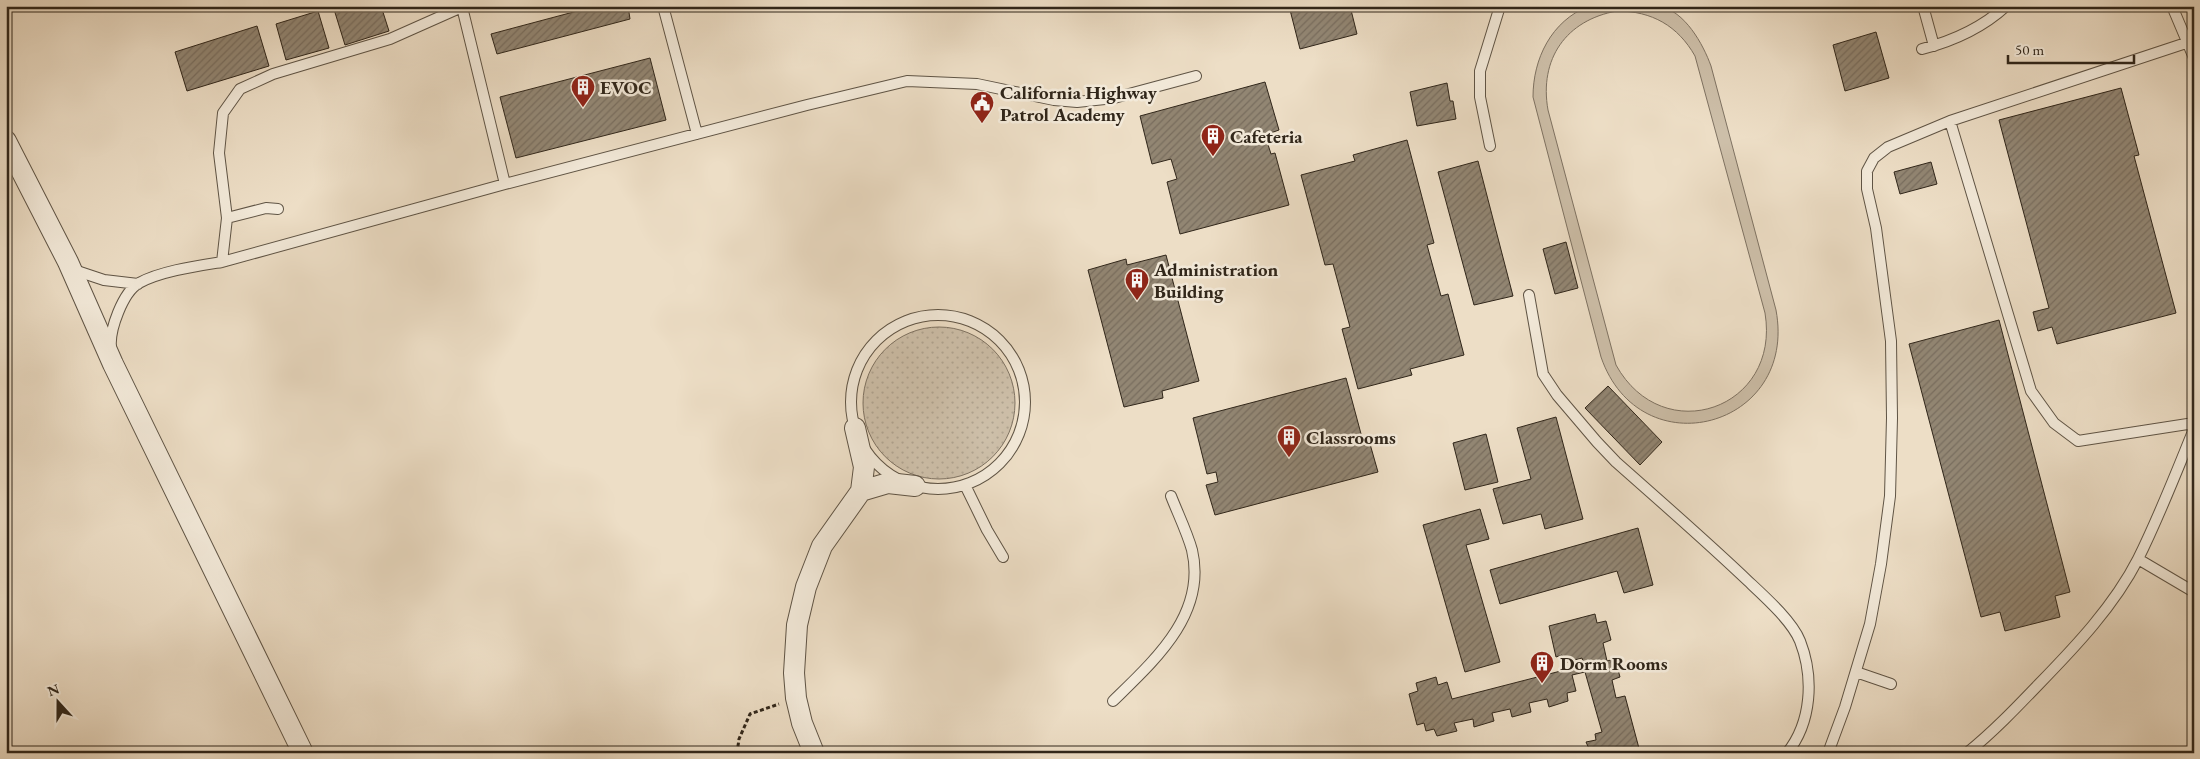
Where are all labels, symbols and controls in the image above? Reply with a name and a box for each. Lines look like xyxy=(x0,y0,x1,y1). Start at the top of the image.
scale bar xyxy=(2008,32,2134,64)
text: 50 m xyxy=(2015,40,2044,59)
building icon: EVOC xyxy=(570,74,596,108)
place label: EVOC xyxy=(600,75,652,100)
place label: California Highway Patrol Academy xyxy=(1000,80,1158,127)
public building icon: California Highway Patrol Academy xyxy=(969,90,995,124)
building icon: Cafeteria xyxy=(1200,123,1226,157)
place label: Cafeteria xyxy=(1230,124,1303,149)
place label: Administration Building xyxy=(1153,257,1279,304)
building icon: Administration Building xyxy=(1124,267,1150,301)
building icon: Classrooms xyxy=(1276,424,1302,458)
place label: Classrooms xyxy=(1306,425,1396,450)
building icon: Dorm Rooms xyxy=(1529,650,1555,684)
place label: Dorm Rooms xyxy=(1560,651,1668,676)
north arrow xyxy=(32,676,82,726)
text: N xyxy=(45,679,62,700)

